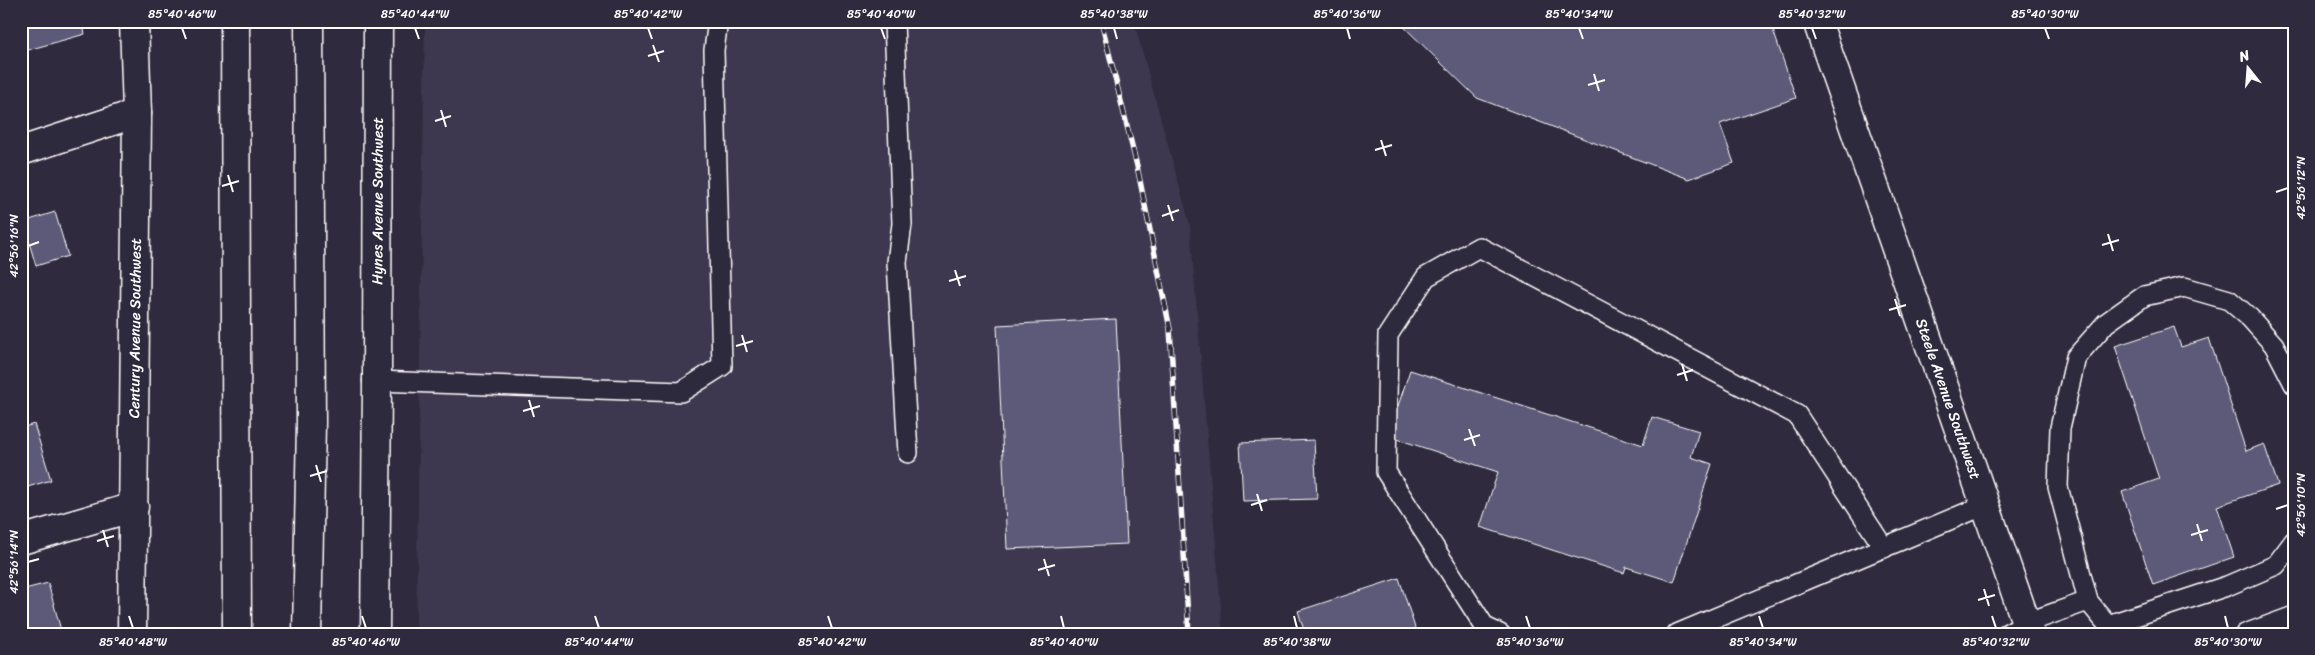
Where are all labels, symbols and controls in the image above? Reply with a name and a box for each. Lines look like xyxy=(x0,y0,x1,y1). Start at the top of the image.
text: 85°40'46"W xyxy=(148,3,217,25)
text: 85°40'44"W xyxy=(381,3,450,25)
text: 85°40'42"W xyxy=(614,3,683,25)
text: 85°40'40"W xyxy=(847,3,916,25)
text: 85°40'38"W xyxy=(1080,3,1148,25)
text: 85°40'36"W xyxy=(1314,3,1381,25)
text: 85°40'34"W xyxy=(1545,3,1614,25)
text: 85°40'32"W xyxy=(1779,3,1846,25)
text: 85°40'30"W xyxy=(2011,3,2080,25)
north arrow xyxy=(2222,42,2272,92)
text: N xyxy=(2235,43,2253,70)
street label: Hynes Avenue Southwest xyxy=(364,117,391,285)
text: 42°56'12"N xyxy=(2290,156,2312,220)
text: 42°56'16"N xyxy=(3,214,25,278)
street label: Century Avenue Southwest xyxy=(121,237,149,418)
street label: Steele Avenue Southwest xyxy=(1908,315,1988,483)
text: 42°56'10"N xyxy=(2290,472,2312,537)
text: 42°56'14"N xyxy=(3,529,25,594)
text: 85°40'48"W xyxy=(99,631,168,653)
text: 85°40'46"W xyxy=(332,631,401,653)
text: 85°40'44"W xyxy=(565,631,634,653)
text: 85°40'42"W xyxy=(798,631,867,653)
text: 85°40'40"W xyxy=(1030,631,1099,653)
text: 85°40'38"W xyxy=(1263,631,1331,653)
text: 85°40'36"W xyxy=(1497,631,1564,653)
text: 85°40'34"W xyxy=(1729,631,1798,653)
text: 85°40'32"W xyxy=(1963,631,2030,653)
text: 85°40'30"W xyxy=(2194,631,2263,653)

